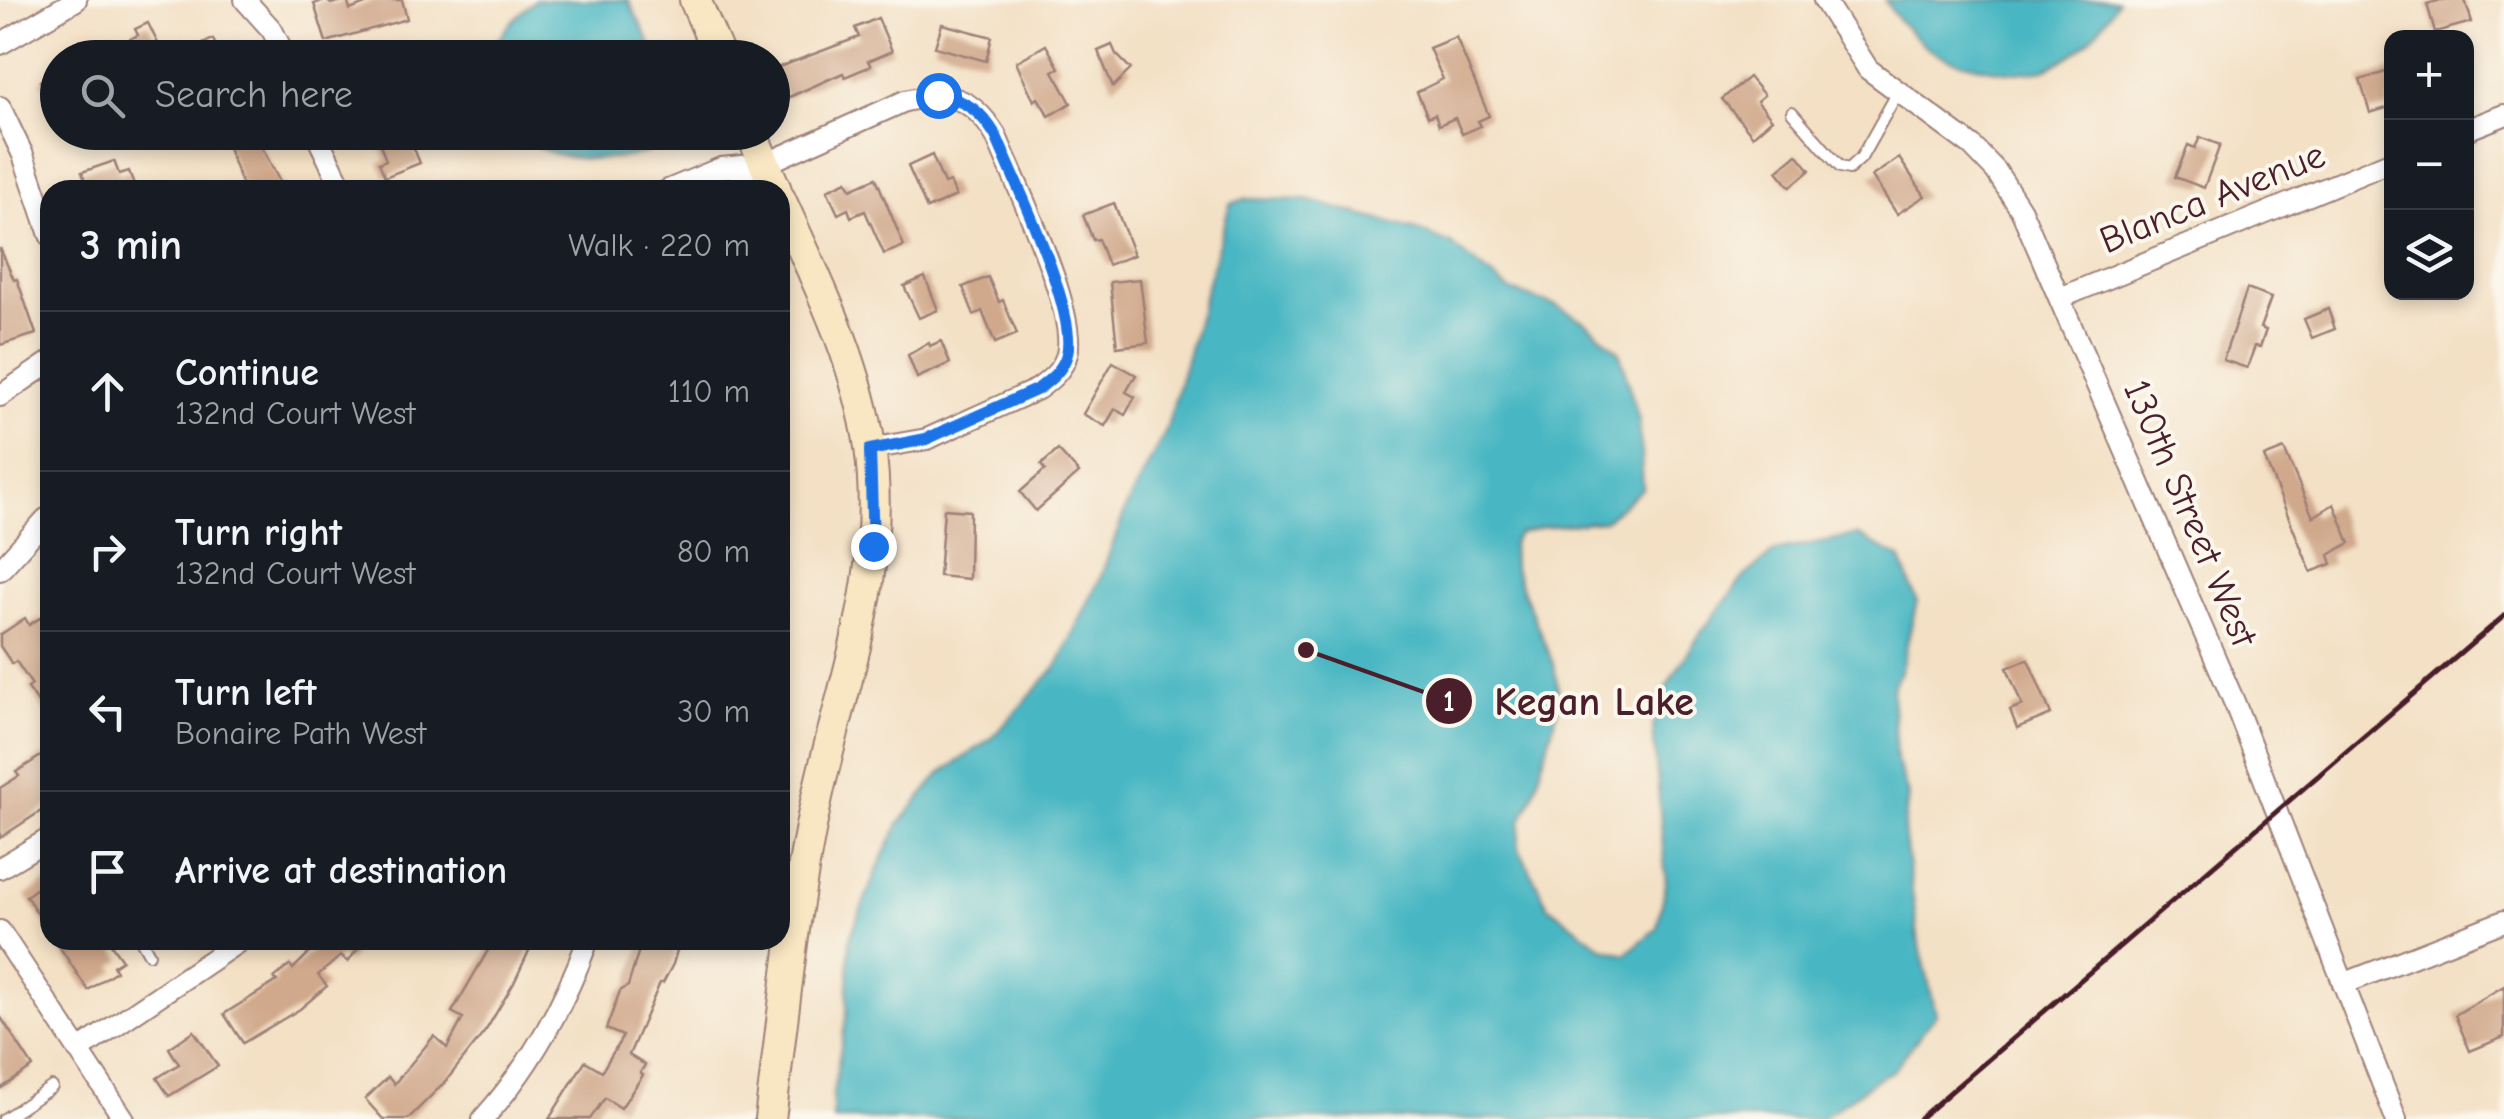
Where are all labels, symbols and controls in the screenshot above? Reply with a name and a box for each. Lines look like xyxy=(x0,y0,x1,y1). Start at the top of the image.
map controls xyxy=(2384,30,2474,300)
button: + xyxy=(2384,30,2474,120)
search box xyxy=(40,40,790,150)
icon: search xyxy=(75,68,130,123)
text: Search here xyxy=(155,73,353,117)
route start xyxy=(916,73,962,119)
button: − xyxy=(2384,120,2474,210)
street label: Blanca Avenue xyxy=(2093,133,2331,263)
button: layers xyxy=(2384,210,2474,300)
text: 3 min xyxy=(80,221,182,270)
text: Walk · 220 m xyxy=(568,227,750,264)
text: Continue xyxy=(175,351,319,395)
icon: ahead xyxy=(80,364,135,419)
text: 110 m xyxy=(668,373,750,410)
street label: 130th Street West xyxy=(2114,373,2267,654)
text: 132nd Court West xyxy=(175,395,415,432)
text: Turn right xyxy=(175,511,342,555)
icon: right xyxy=(80,524,135,579)
route end xyxy=(851,524,897,570)
text: 80 m xyxy=(677,533,750,570)
text: 132nd Court West xyxy=(175,555,415,592)
callout: Kegan Lake xyxy=(1424,666,1714,736)
text: Turn left xyxy=(175,671,316,715)
text: Kegan Lake xyxy=(1494,679,1694,725)
icon: left xyxy=(80,684,135,739)
text: 1 xyxy=(1443,684,1455,719)
text: 30 m xyxy=(677,693,750,730)
text: Bonaire Path West xyxy=(175,715,426,752)
icon: arrive xyxy=(80,844,135,899)
text: Arrive at destination xyxy=(175,849,507,893)

